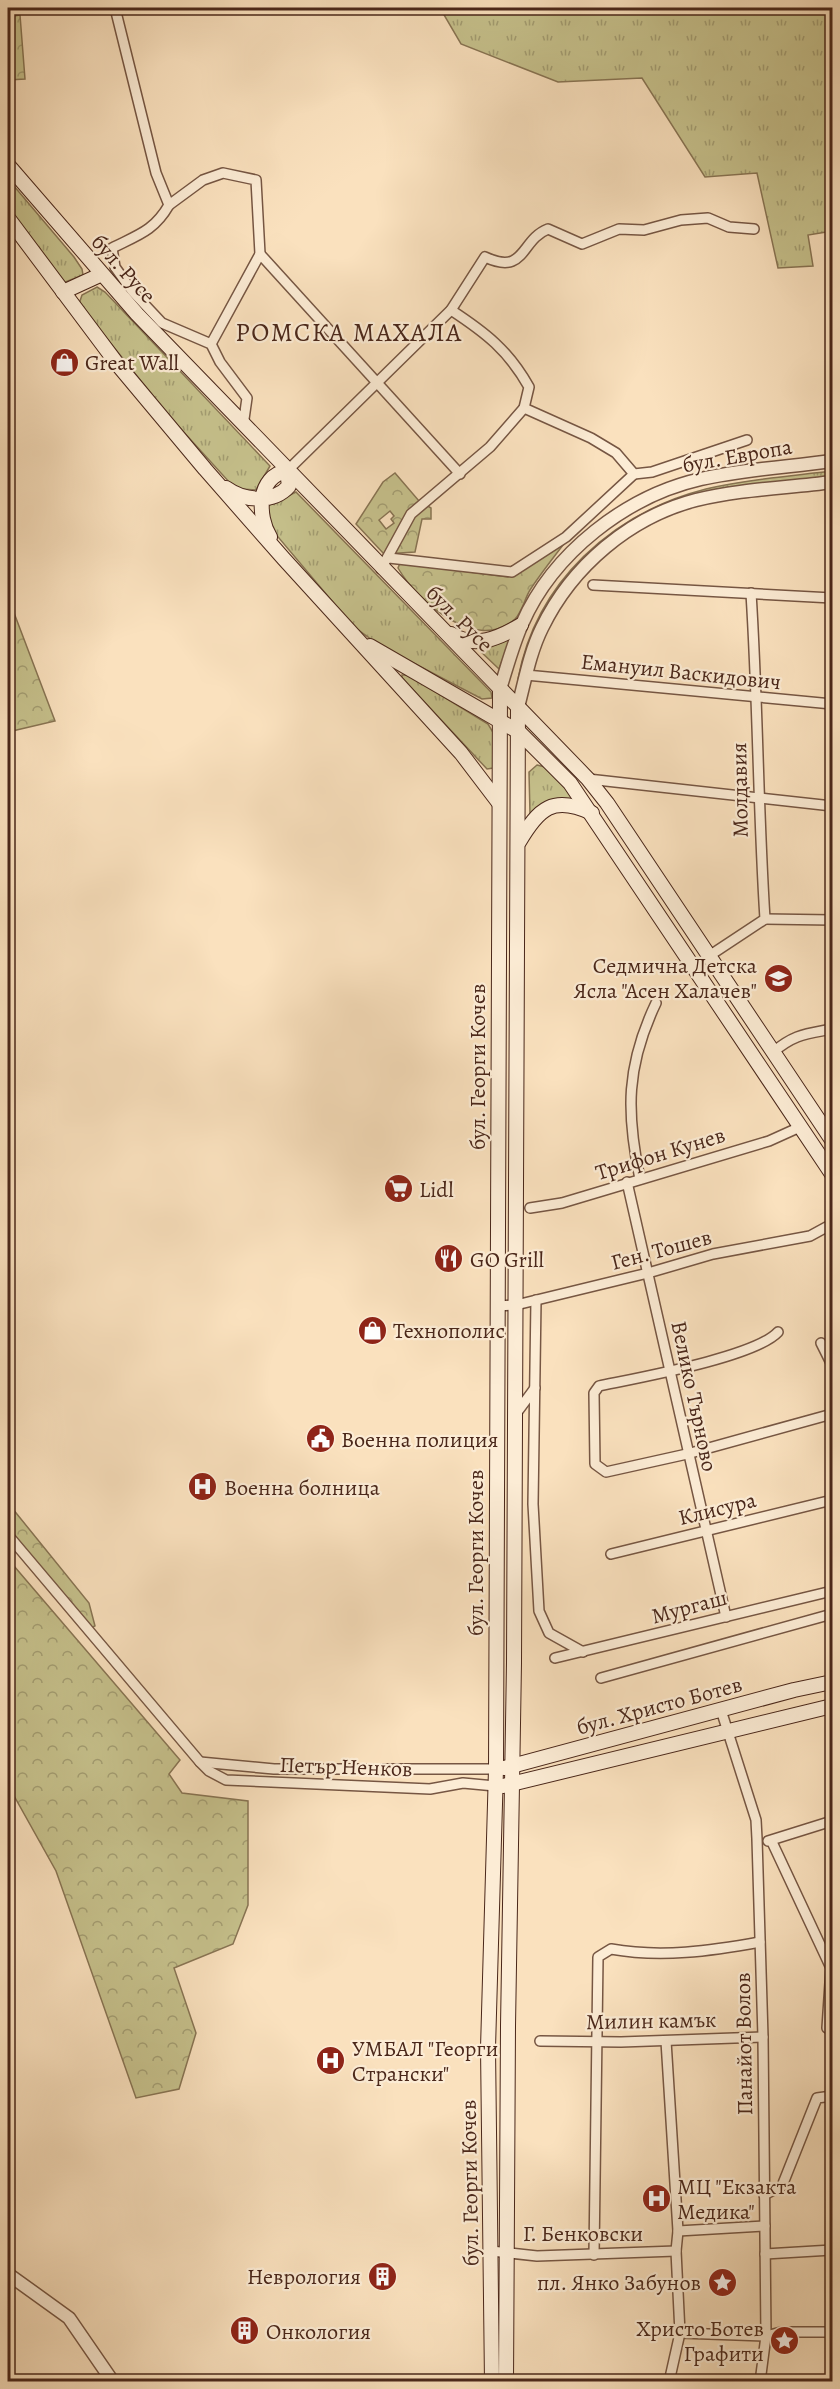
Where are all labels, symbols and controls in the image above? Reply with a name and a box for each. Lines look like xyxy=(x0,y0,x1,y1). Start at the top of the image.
street label: бул. Русе xyxy=(84,227,162,310)
district label: РОМСКА МАХАЛА xyxy=(235,315,463,350)
shop icon: Great Wall xyxy=(48,346,80,378)
place label: Great Wall xyxy=(85,348,179,378)
street label: бул. Европа xyxy=(680,431,795,480)
street label: бул. Русе xyxy=(419,578,500,659)
street label: Емануил Васкидович xyxy=(579,647,782,697)
street label: Молдавия xyxy=(724,742,756,838)
place label: Седмична Детска Ясла "Асен Халачев" xyxy=(574,951,758,1006)
school or university icon: Седмична Детска Ясла "Асен Халачев" xyxy=(762,962,794,994)
street label: бул. Георги Кочев xyxy=(463,984,493,1150)
street label: Трифон Кунев xyxy=(592,1120,729,1188)
supermarket icon: Lidl xyxy=(382,1173,414,1205)
place label: Lidl xyxy=(419,1175,454,1205)
street label: Ген. Тошев xyxy=(608,1222,715,1278)
restaurant icon: GO Grill xyxy=(433,1243,465,1275)
place label: GO Grill xyxy=(470,1245,544,1275)
shop icon: Технополис xyxy=(356,1314,388,1346)
place label: Технополис xyxy=(393,1316,505,1346)
street label: Велико Търново xyxy=(663,1318,725,1474)
public building icon: Военна полиция xyxy=(304,1423,336,1455)
place label: Военна полиция xyxy=(341,1425,498,1455)
street label: бул. Георги Кочев xyxy=(461,1470,491,1636)
hospital icon: Военна болница xyxy=(187,1471,219,1503)
place label: Военна болница xyxy=(224,1473,381,1503)
street label: Клисура xyxy=(675,1485,760,1533)
street label: Мургаш xyxy=(648,1583,730,1631)
street label: бул. Христо Ботев xyxy=(573,1669,745,1743)
street label: Петър Ненков xyxy=(279,1750,413,1784)
street label: Панайот Волов xyxy=(728,1972,760,2116)
street label: Милин камък xyxy=(586,2005,716,2037)
place label: УМБАЛ "Георги Странски" xyxy=(352,2034,498,2089)
hospital icon: УМБАЛ "Георги Странски" xyxy=(315,2045,347,2077)
street label: бул. Георги Кочев xyxy=(454,2099,486,2267)
place label: МЦ "Екзакта Медика" xyxy=(677,2172,797,2227)
hospital icon: МЦ "Екзакта Медика" xyxy=(640,2183,672,2215)
street label: Г. Бенковски xyxy=(523,2219,643,2249)
building icon: Неврология xyxy=(366,2260,398,2292)
place label: Неврология xyxy=(247,2262,361,2292)
place icon: пл. Янко Забунов xyxy=(706,2266,738,2298)
place label: пл. Янко Забунов xyxy=(537,2268,701,2298)
place label: Христо Ботев Графити xyxy=(636,2314,764,2369)
building icon: Онкология xyxy=(229,2315,261,2347)
place label: Онкология xyxy=(266,2317,371,2347)
place icon: Христо Ботев Графити xyxy=(769,2325,801,2357)

